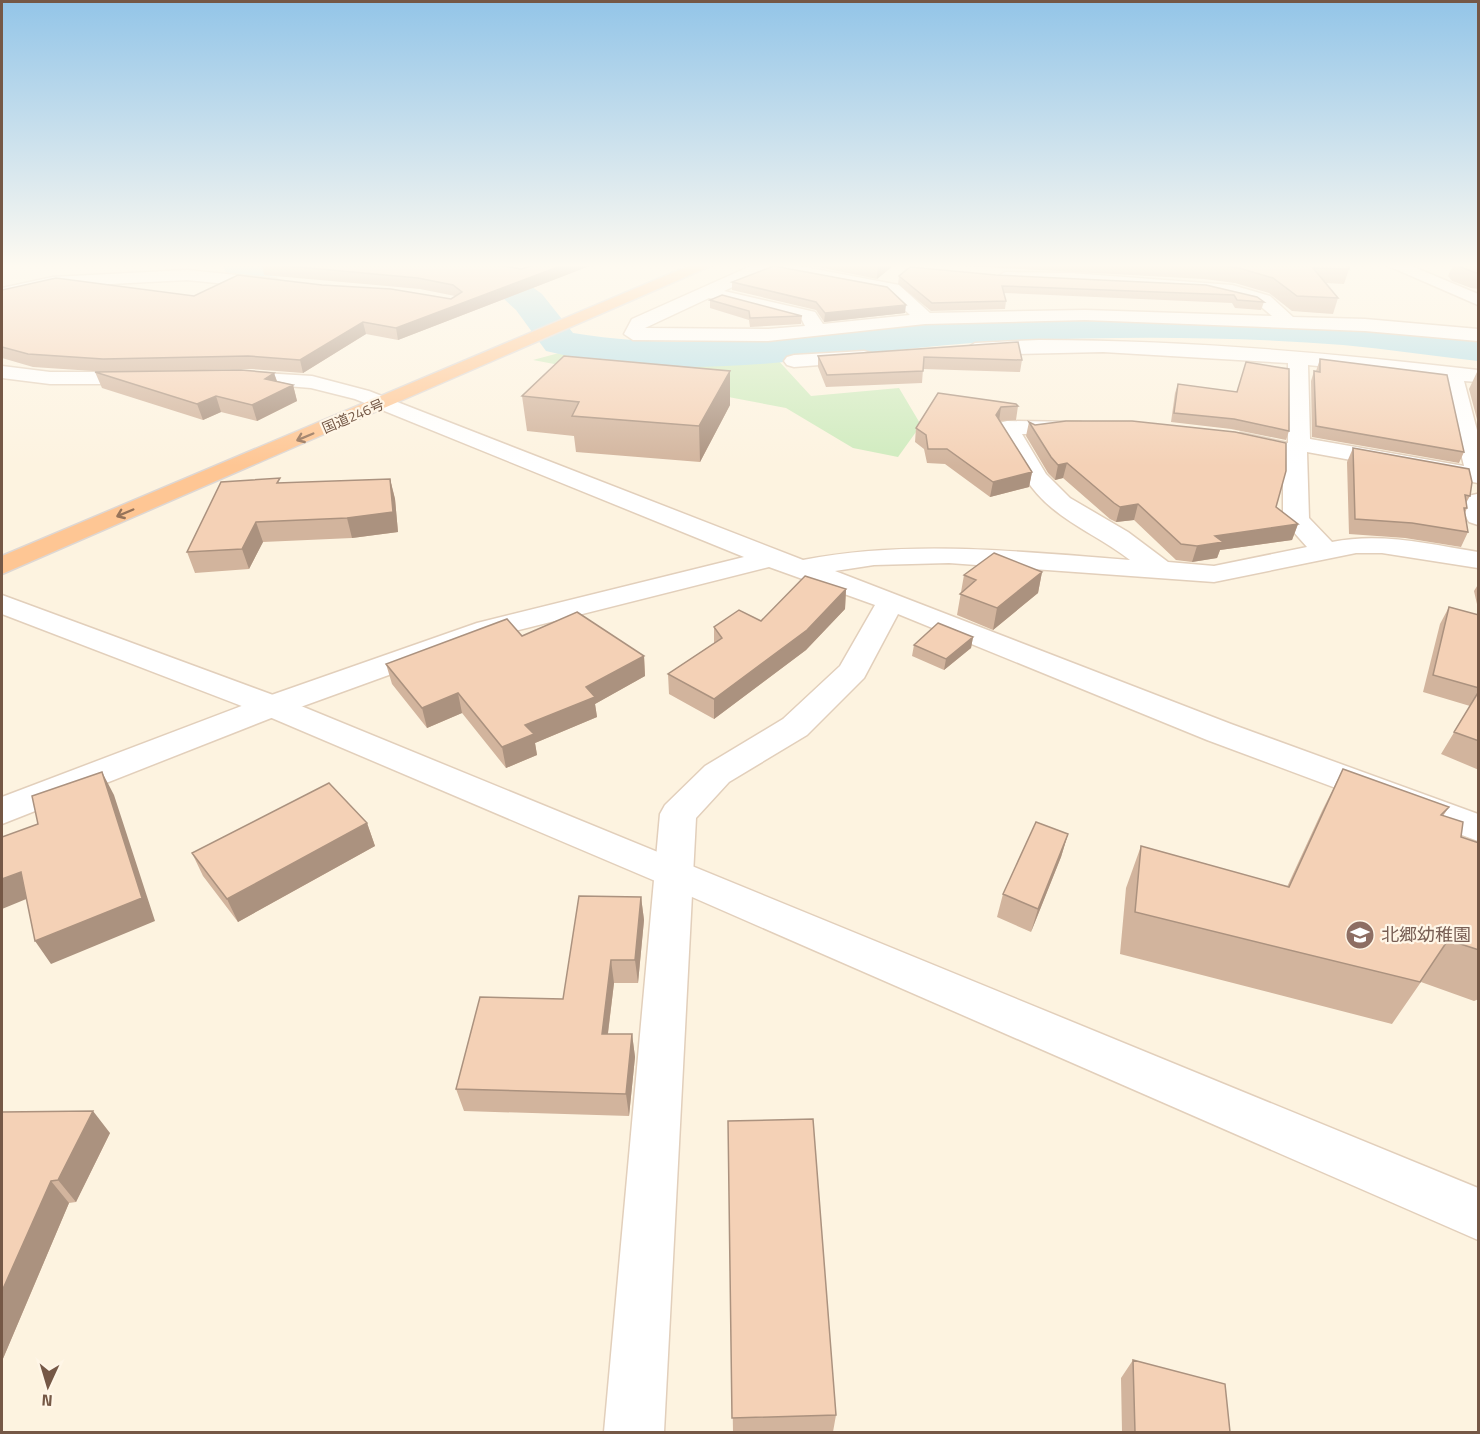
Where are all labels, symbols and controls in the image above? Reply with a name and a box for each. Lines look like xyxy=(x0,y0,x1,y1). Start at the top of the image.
street label: 国道246号 xyxy=(319,393,387,438)
one-way arrow xyxy=(296,432,314,443)
one-way arrow xyxy=(116,508,135,519)
school or university icon: 北郷幼稚園 xyxy=(1344,919,1376,951)
place label: 北郷幼稚園 xyxy=(1381,921,1471,948)
north arrow xyxy=(18,1356,78,1416)
text: N xyxy=(41,1389,53,1413)

